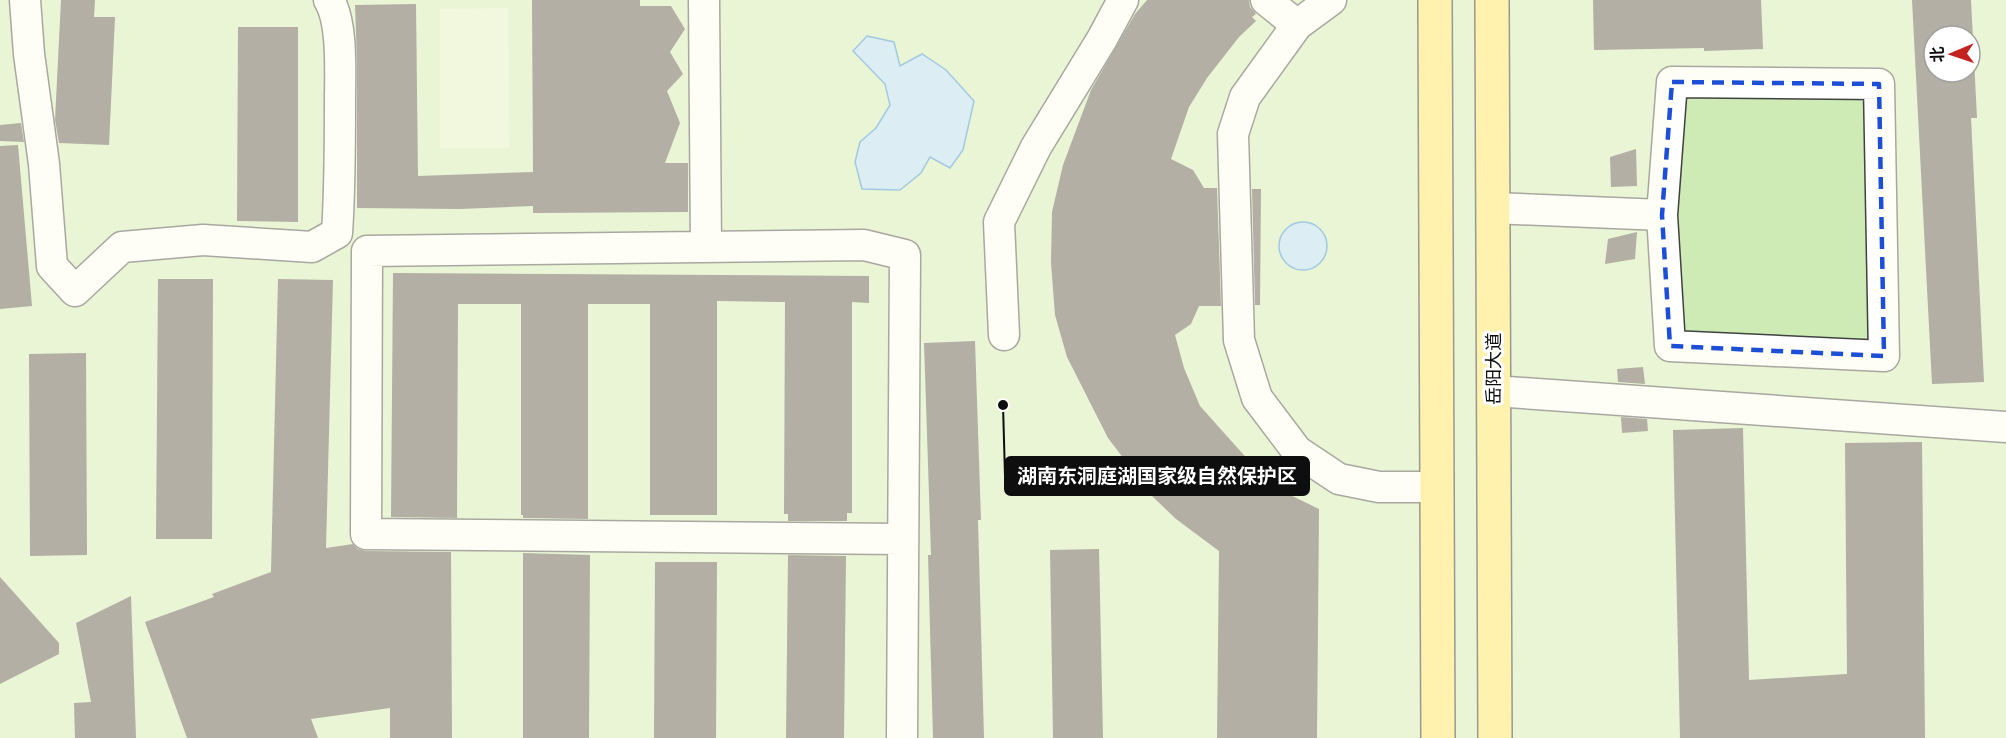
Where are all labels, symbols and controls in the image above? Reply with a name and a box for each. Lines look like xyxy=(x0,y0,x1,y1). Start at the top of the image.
north arrow xyxy=(1922,24,1982,84)
text: 北 xyxy=(1928,46,1947,63)
street label: 岳阳大道 xyxy=(1483,333,1505,405)
callout: 湖南东洞庭湖国家级自然保护区 xyxy=(1005,457,1309,495)
text: 湖南东洞庭湖国家级自然保护区 xyxy=(1017,464,1297,488)

